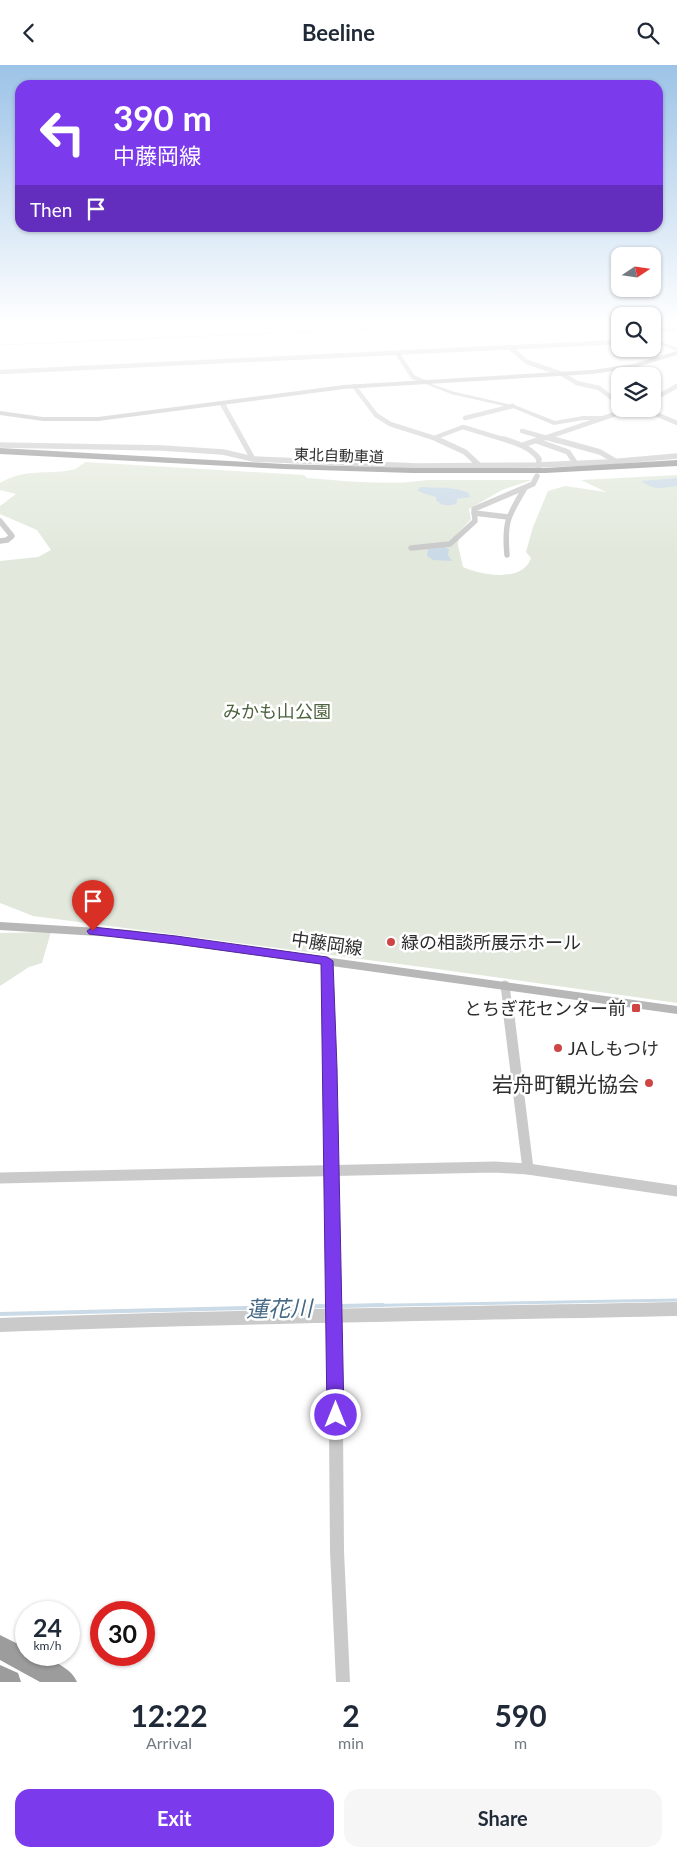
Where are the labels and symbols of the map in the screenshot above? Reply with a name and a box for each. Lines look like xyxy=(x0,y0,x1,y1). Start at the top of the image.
north arrow xyxy=(611,247,661,297)
street label: 東北自動車道 xyxy=(294,444,384,466)
park label: みかも山公園 xyxy=(223,700,331,722)
pin xyxy=(72,880,114,931)
street label: 中藤岡線 xyxy=(290,927,364,959)
place label: 緑の相談所展示ホール xyxy=(401,931,581,953)
marker: 緑の相談所展示ホール xyxy=(385,936,397,948)
place label: とちぎ花センター前 xyxy=(464,997,626,1019)
marker: とちぎ花センター前 xyxy=(630,1002,642,1014)
place label: JAしもつけ xyxy=(568,1037,659,1059)
marker: JAしもつけ xyxy=(552,1042,564,1054)
place label: 岩舟町観光協会 xyxy=(492,1071,639,1096)
marker: 岩舟町観光協会 xyxy=(643,1077,655,1089)
water label: 蓮花川 xyxy=(246,1294,314,1322)
position arrow xyxy=(309,1388,361,1440)
speed limit sign: 30 xyxy=(90,1601,155,1666)

